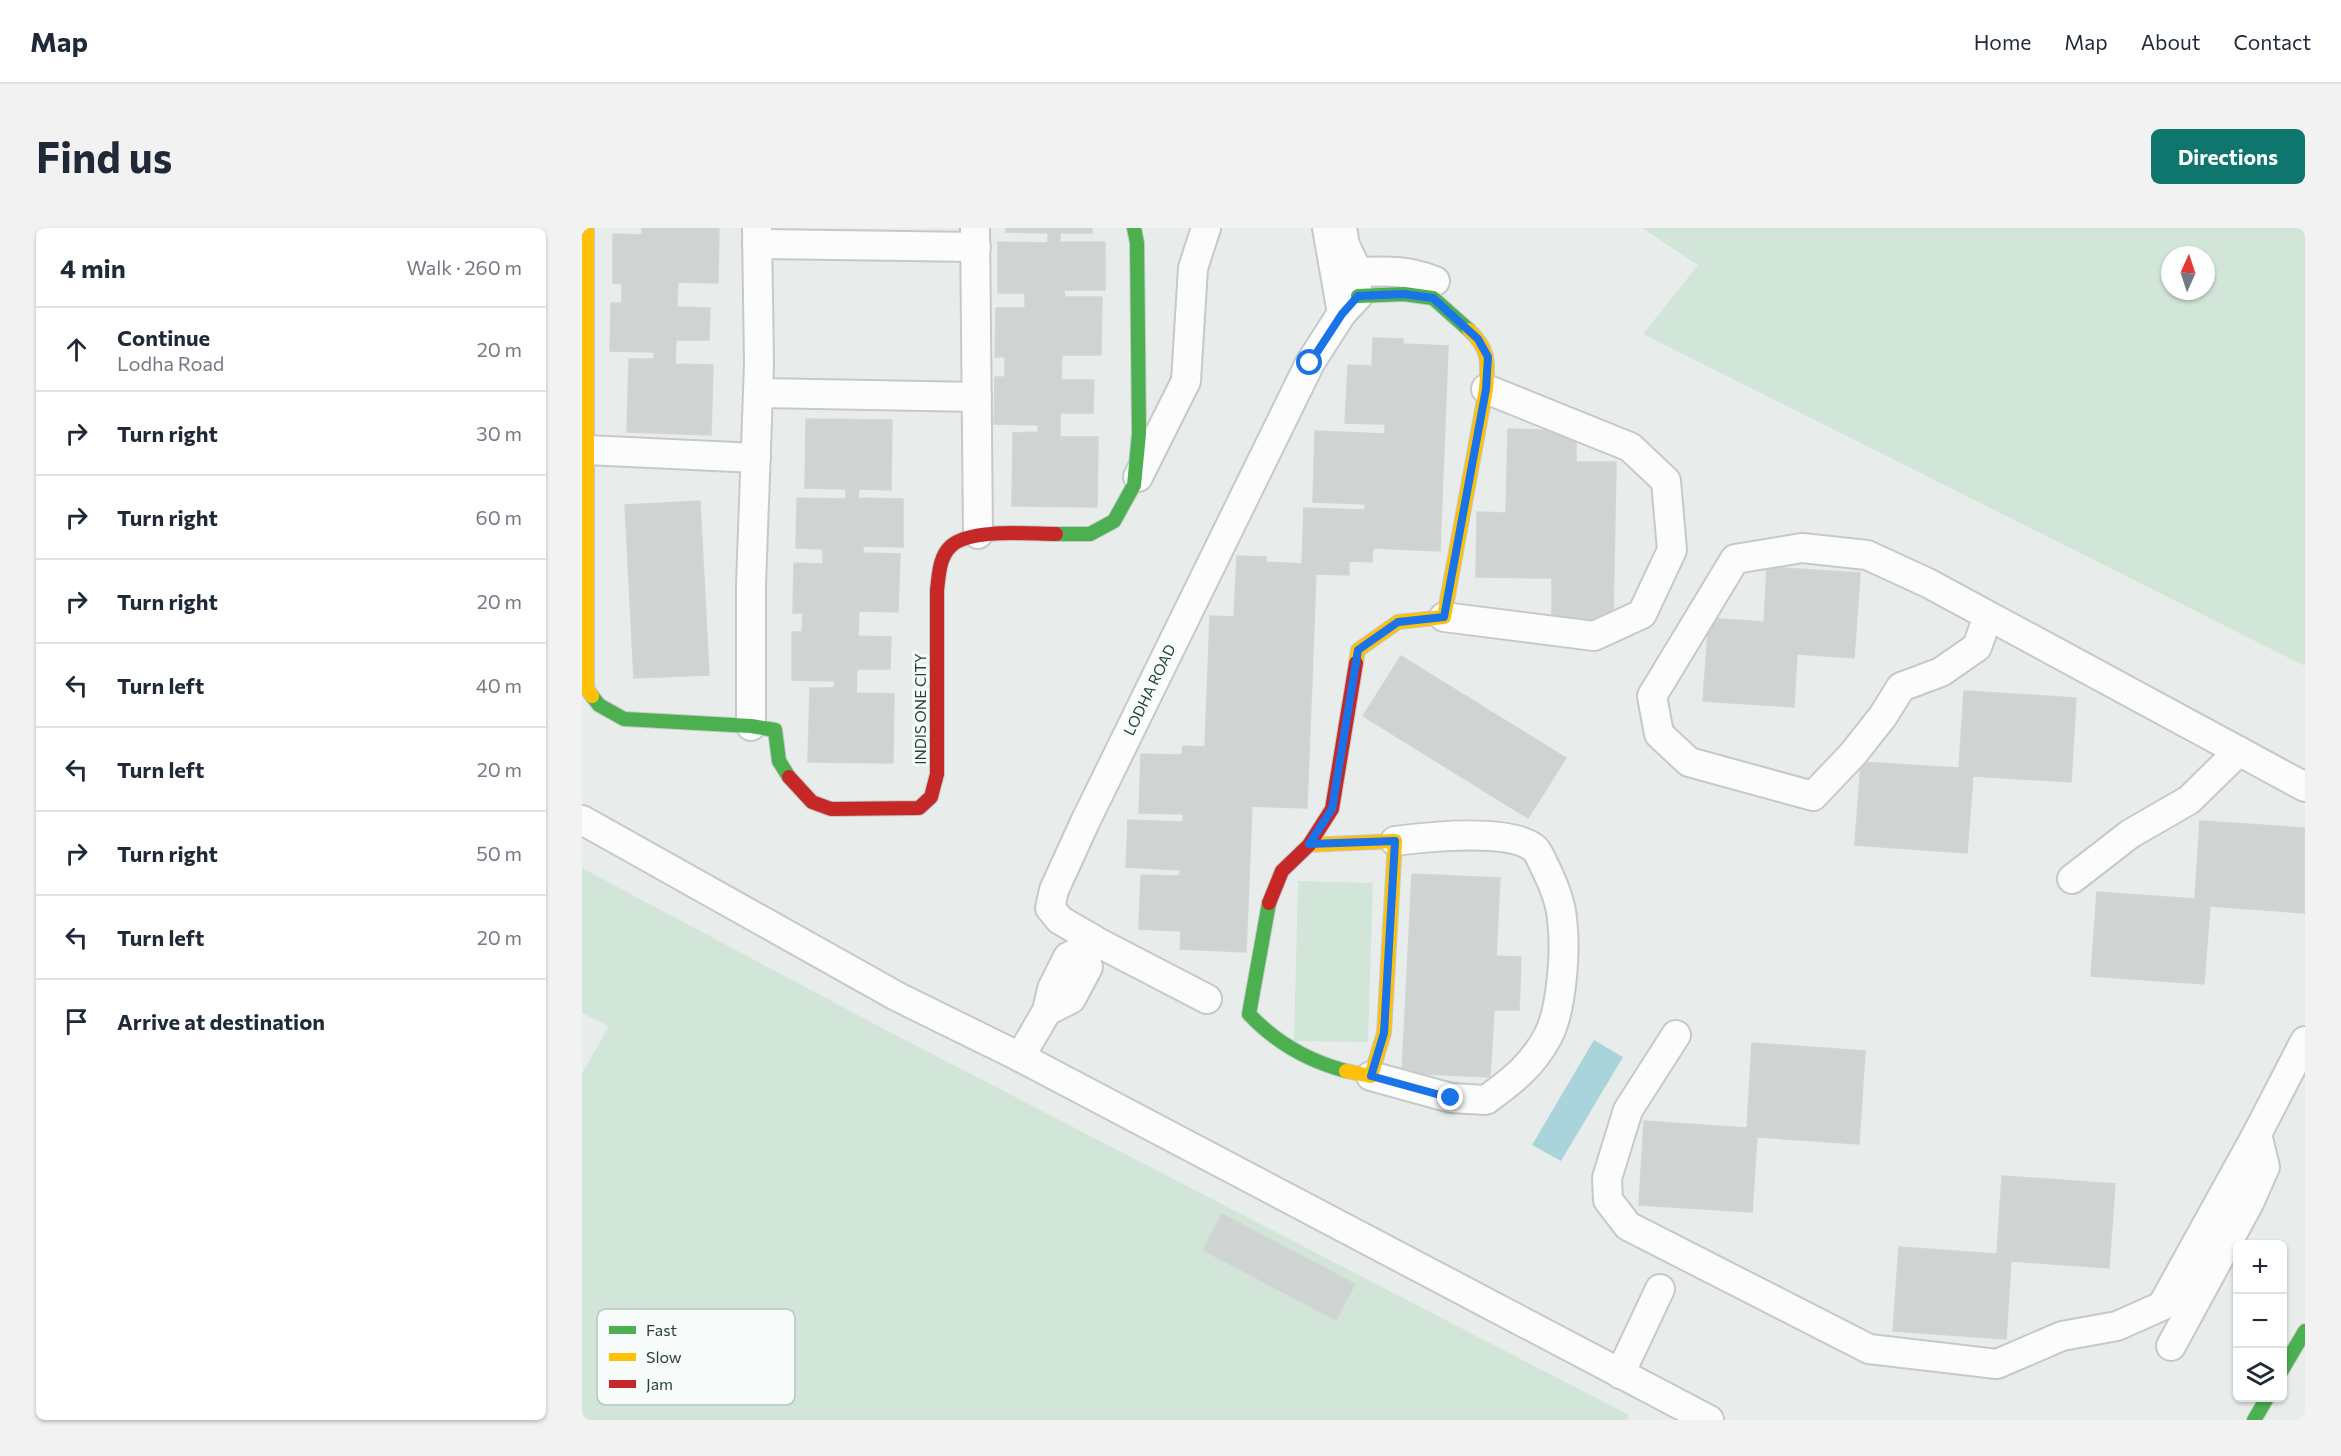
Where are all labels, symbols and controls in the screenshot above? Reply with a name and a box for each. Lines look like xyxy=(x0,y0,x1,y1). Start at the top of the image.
text: Map xyxy=(30,24,88,58)
text: Home xyxy=(1974,29,2031,54)
text: Map xyxy=(2064,29,2108,54)
text: About xyxy=(2141,29,2200,54)
text: Contact xyxy=(2233,29,2311,54)
button: Directions xyxy=(2151,129,2305,184)
text: Find us xyxy=(36,130,172,182)
north arrow xyxy=(2161,246,2215,300)
text: 4 min xyxy=(60,252,126,283)
text: Walk · 260 m xyxy=(406,255,522,279)
text: Continue xyxy=(117,324,210,351)
icon: ahead xyxy=(60,333,93,366)
text: 20 m xyxy=(477,337,522,361)
route start xyxy=(1296,349,1322,375)
text: Lodha Road xyxy=(117,351,224,375)
icon: right xyxy=(60,417,93,450)
text: Turn right xyxy=(117,420,218,447)
text: 30 m xyxy=(476,421,522,445)
icon: right xyxy=(60,501,93,534)
text: Turn right xyxy=(117,504,218,531)
text: 60 m xyxy=(476,505,522,529)
icon: right xyxy=(60,585,93,618)
text: Turn right xyxy=(117,588,218,615)
text: 20 m xyxy=(477,589,522,613)
street label: LODHA ROAD xyxy=(1119,641,1179,738)
street label: INDIS ONE CITY xyxy=(911,653,929,765)
icon: left xyxy=(60,669,93,702)
text: Turn left xyxy=(117,672,204,699)
text: 40 m xyxy=(476,673,522,697)
icon: left xyxy=(60,753,93,786)
text: Turn left xyxy=(117,756,204,783)
text: 20 m xyxy=(477,757,522,781)
icon: right xyxy=(60,837,93,870)
text: Turn right xyxy=(117,840,218,867)
text: 50 m xyxy=(476,841,522,865)
icon: left xyxy=(60,921,93,954)
text: Turn left xyxy=(117,924,204,951)
text: 20 m xyxy=(477,925,522,949)
icon: arrive xyxy=(60,1005,93,1038)
text: Arrive at destination xyxy=(117,1008,325,1035)
route end xyxy=(1437,1084,1463,1110)
map controls xyxy=(2233,1240,2287,1402)
button: + xyxy=(2233,1240,2287,1294)
button: − xyxy=(2233,1294,2287,1348)
legend xyxy=(597,1309,795,1405)
text: Fast xyxy=(646,1320,677,1339)
text: Slow xyxy=(646,1347,682,1366)
button: layers xyxy=(2233,1348,2287,1402)
text: Jam xyxy=(646,1374,673,1393)

